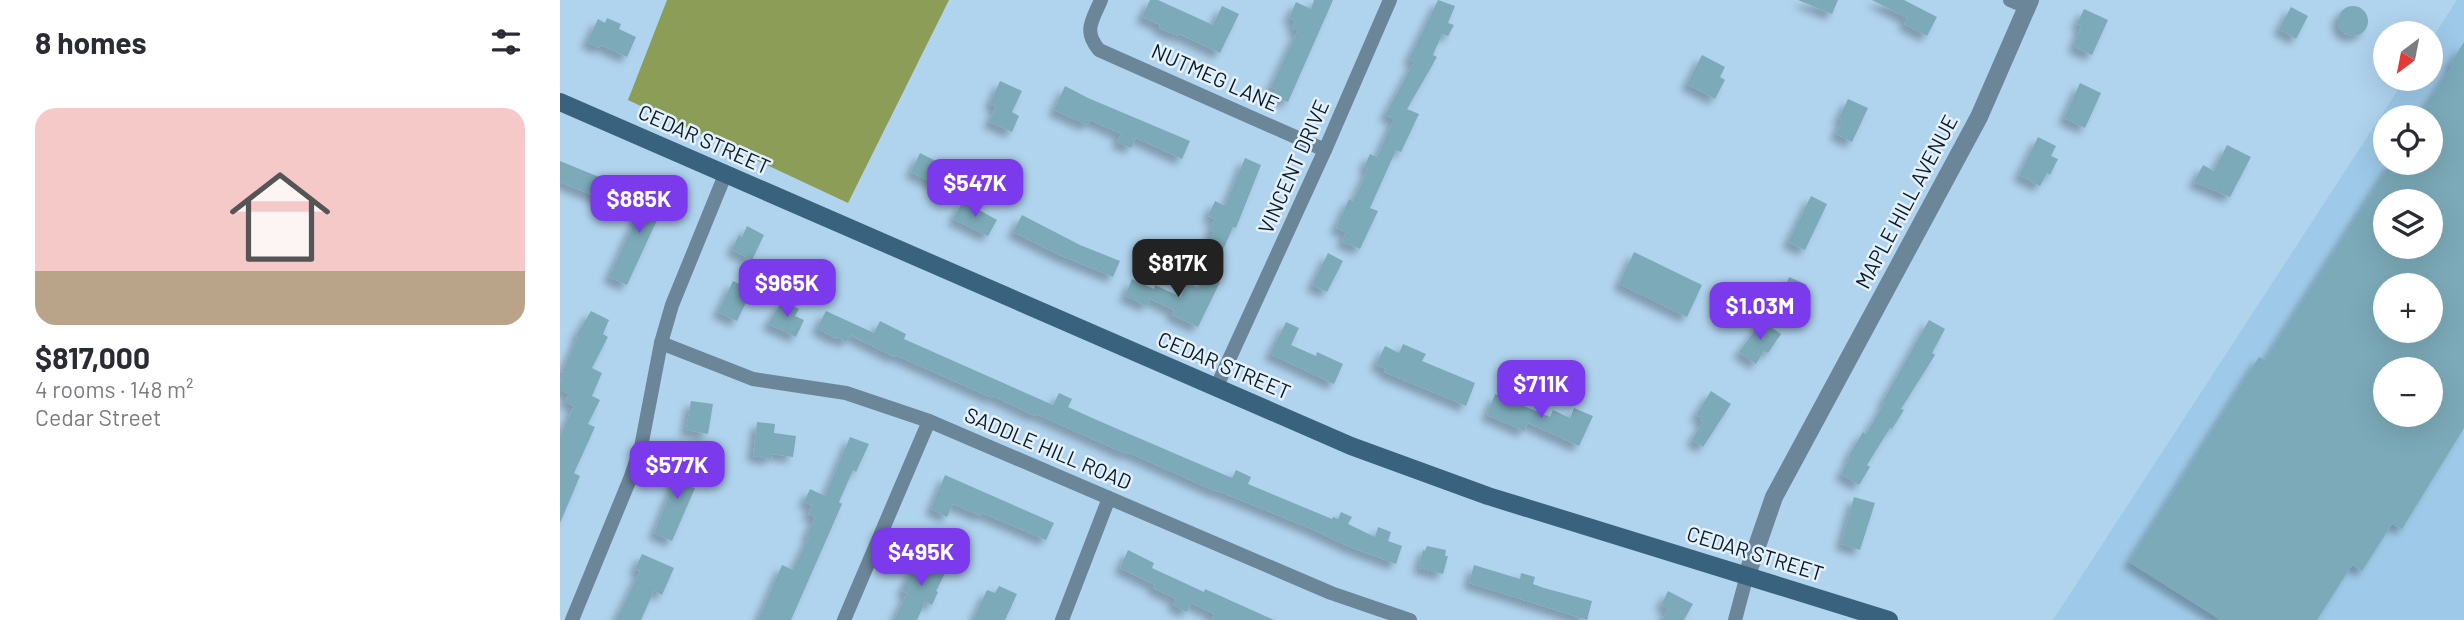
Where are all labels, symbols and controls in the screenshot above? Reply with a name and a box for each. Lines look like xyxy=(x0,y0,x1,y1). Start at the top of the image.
north arrow xyxy=(2373,21,2443,91)
map controls xyxy=(2373,21,2443,427)
icon: filters xyxy=(487,23,525,61)
text: 8 homes xyxy=(35,24,146,60)
street label: NUTMEG LANE xyxy=(1148,37,1283,116)
street label: VINCENT DRIVE xyxy=(1252,96,1333,237)
street label: CEDAR STREET xyxy=(635,98,774,179)
button: locate xyxy=(2373,105,2443,175)
street label: MAPLE HILL AVENUE xyxy=(1849,110,1962,292)
icon: home xyxy=(217,154,343,280)
pin: $547K xyxy=(926,160,1024,219)
text: $547K xyxy=(943,168,1007,196)
pin: $885K xyxy=(590,176,688,235)
text: $885K xyxy=(607,184,671,212)
button: layers xyxy=(2373,189,2443,259)
pin: $817K xyxy=(1129,240,1227,299)
text: $817K xyxy=(1148,248,1208,276)
pin: $965K xyxy=(738,260,836,319)
text: $965K xyxy=(755,268,819,296)
button: + xyxy=(2373,273,2443,343)
pin: $1.03M xyxy=(1703,282,1817,342)
text: $1.03M xyxy=(1726,291,1794,319)
street label: CEDAR STREET xyxy=(1154,325,1295,404)
text: $817,000 xyxy=(35,339,150,375)
button: − xyxy=(2373,357,2443,427)
pin: $711K xyxy=(1492,360,1590,420)
text: $711K xyxy=(1513,369,1569,397)
text: 4 rooms · 148 m² xyxy=(35,375,194,403)
street label: SADDLE HILL ROAD xyxy=(961,401,1136,494)
text: Cedar Street xyxy=(35,403,161,431)
pin: $577K xyxy=(628,442,726,501)
text: $577K xyxy=(646,450,708,478)
street label: CEDAR STREET xyxy=(1684,520,1827,585)
pin: $495K xyxy=(872,528,970,588)
text: $495K xyxy=(888,537,954,565)

